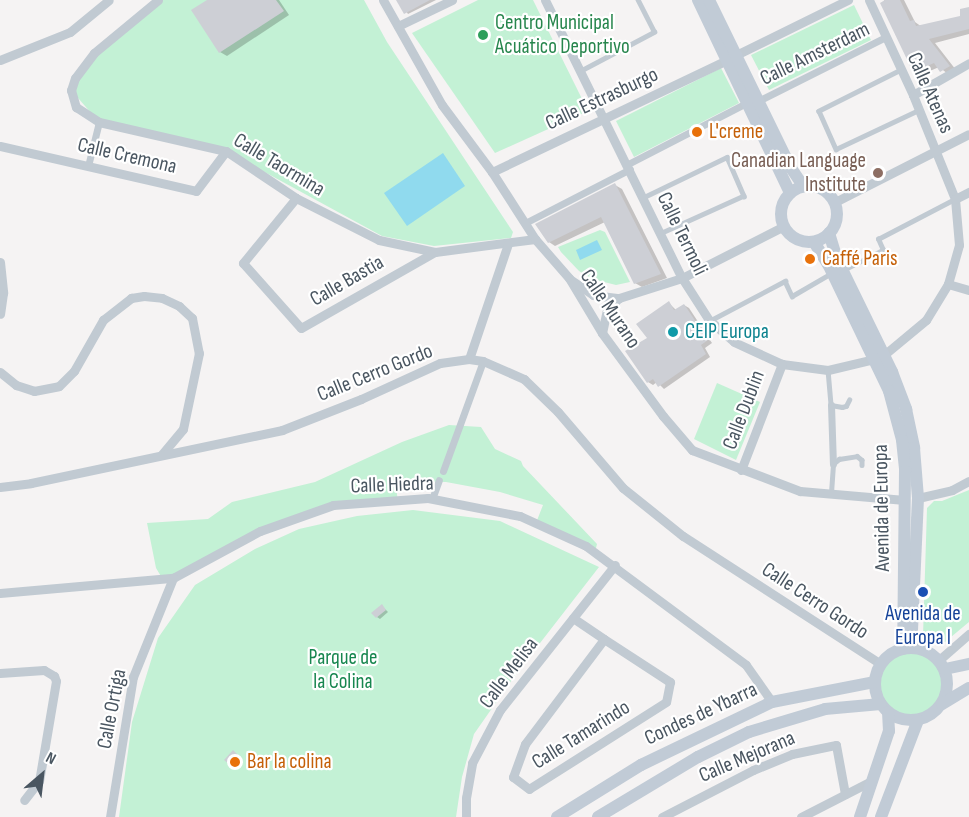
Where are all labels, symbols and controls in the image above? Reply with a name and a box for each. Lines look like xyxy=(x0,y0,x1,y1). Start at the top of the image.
place label: Centro Municipal Acuático Deportivo xyxy=(495,10,630,60)
street label: Calle Amsterdam xyxy=(756,17,874,91)
marker: Centro Municipal Acuático Deportivo xyxy=(476,28,490,42)
street label: Calle Atenas xyxy=(901,49,959,137)
street label: Calle Estrasburgo xyxy=(542,62,662,136)
place label: L'creme xyxy=(709,119,763,145)
marker: L'creme xyxy=(690,125,704,139)
street label: Calle Taormina xyxy=(229,128,329,202)
street label: Calle Cremona xyxy=(75,132,179,180)
place label: Canadian Language Institute xyxy=(731,148,866,198)
marker: Canadian Language Institute xyxy=(871,166,885,180)
street label: Calle Termoli xyxy=(651,188,713,280)
place label: Caffé Paris xyxy=(822,246,897,272)
street label: Calle Bastia xyxy=(306,250,388,312)
marker: Caffé Paris xyxy=(803,252,817,266)
street label: Calle Murano xyxy=(574,265,646,353)
place label: CEIP Europa xyxy=(685,319,769,345)
marker: CEIP Europa xyxy=(666,325,680,339)
street label: Calle Cerro Gordo xyxy=(314,338,436,408)
street label: Calle Dublin xyxy=(717,367,771,453)
street label: Avenida de Europa xyxy=(868,444,896,572)
street label: Calle Hiedra xyxy=(350,471,434,499)
street label: Calle Cerro Gordo xyxy=(757,557,873,645)
marker: Avenida de Europa I xyxy=(916,585,930,599)
place label: Avenida de Europa I xyxy=(885,601,961,651)
street label: Calle Melisa xyxy=(474,633,544,713)
park label: Parque de la Colina xyxy=(309,645,377,695)
street label: Calle Ortiga xyxy=(92,667,132,751)
street label: Condes de Ybarra xyxy=(641,677,761,751)
street label: Calle Tamarindo xyxy=(527,695,635,775)
street label: Calle Mejorana xyxy=(695,726,799,788)
north arrow xyxy=(12,745,72,805)
text: N xyxy=(42,748,59,769)
place label: Bar la colina xyxy=(247,749,332,775)
marker: Bar la colina xyxy=(228,755,242,769)

